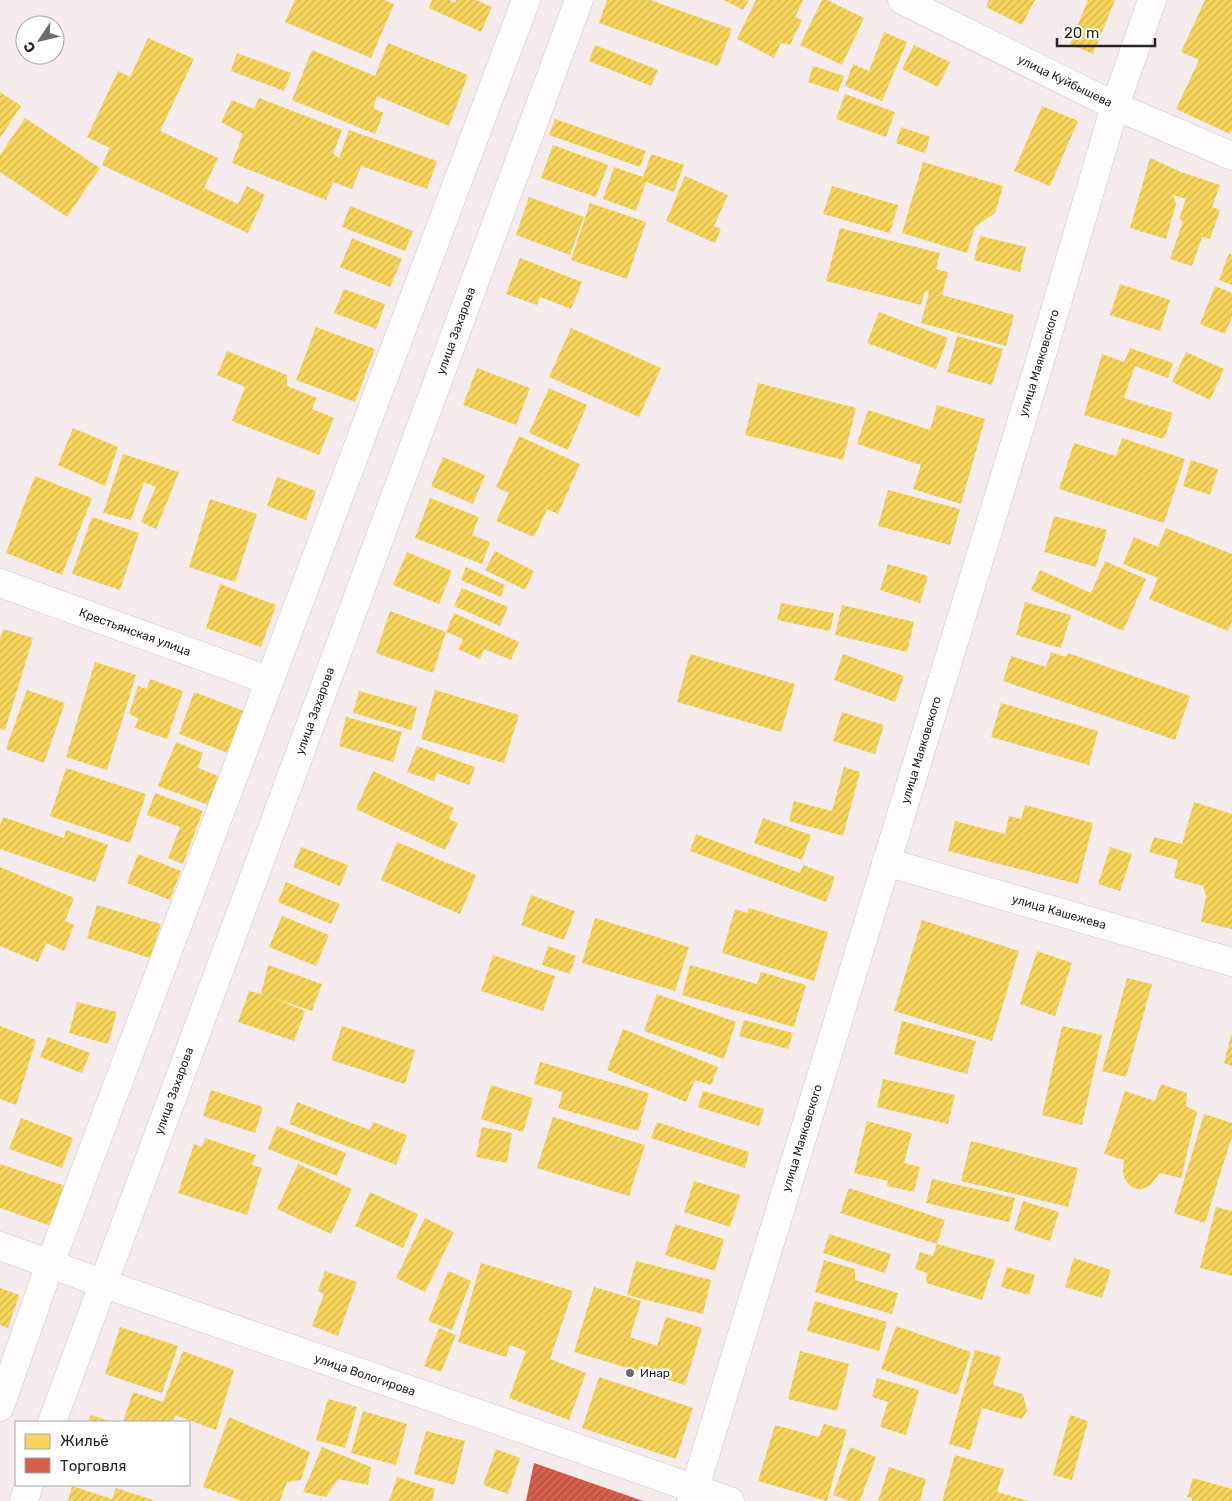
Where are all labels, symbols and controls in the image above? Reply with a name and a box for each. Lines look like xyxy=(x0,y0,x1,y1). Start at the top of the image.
north arrow xyxy=(15,15,65,65)
scale bar xyxy=(1057,15,1154,47)
text: 20 m xyxy=(1064,24,1099,42)
text: С xyxy=(20,38,40,56)
street label: улица Куйбышева xyxy=(1015,52,1115,110)
street label: улица Захарова xyxy=(434,285,478,377)
street label: улица Маяковского xyxy=(1016,308,1062,418)
street label: Крестьянская улица xyxy=(77,605,193,659)
street label: улица Захарова xyxy=(293,665,337,757)
street label: улица Маяковского xyxy=(898,695,944,805)
street label: улица Кашежева xyxy=(1010,892,1108,932)
street label: улица Захарова xyxy=(152,1045,196,1137)
street label: улица Маяковского xyxy=(779,1083,825,1193)
street label: улица Вологирова xyxy=(313,1351,417,1399)
place label: Инар xyxy=(640,1366,670,1380)
marker: Инар xyxy=(624,1367,636,1379)
legend xyxy=(15,1421,190,1486)
text: Жильё xyxy=(60,1432,109,1450)
text: Торговля xyxy=(60,1457,126,1475)

